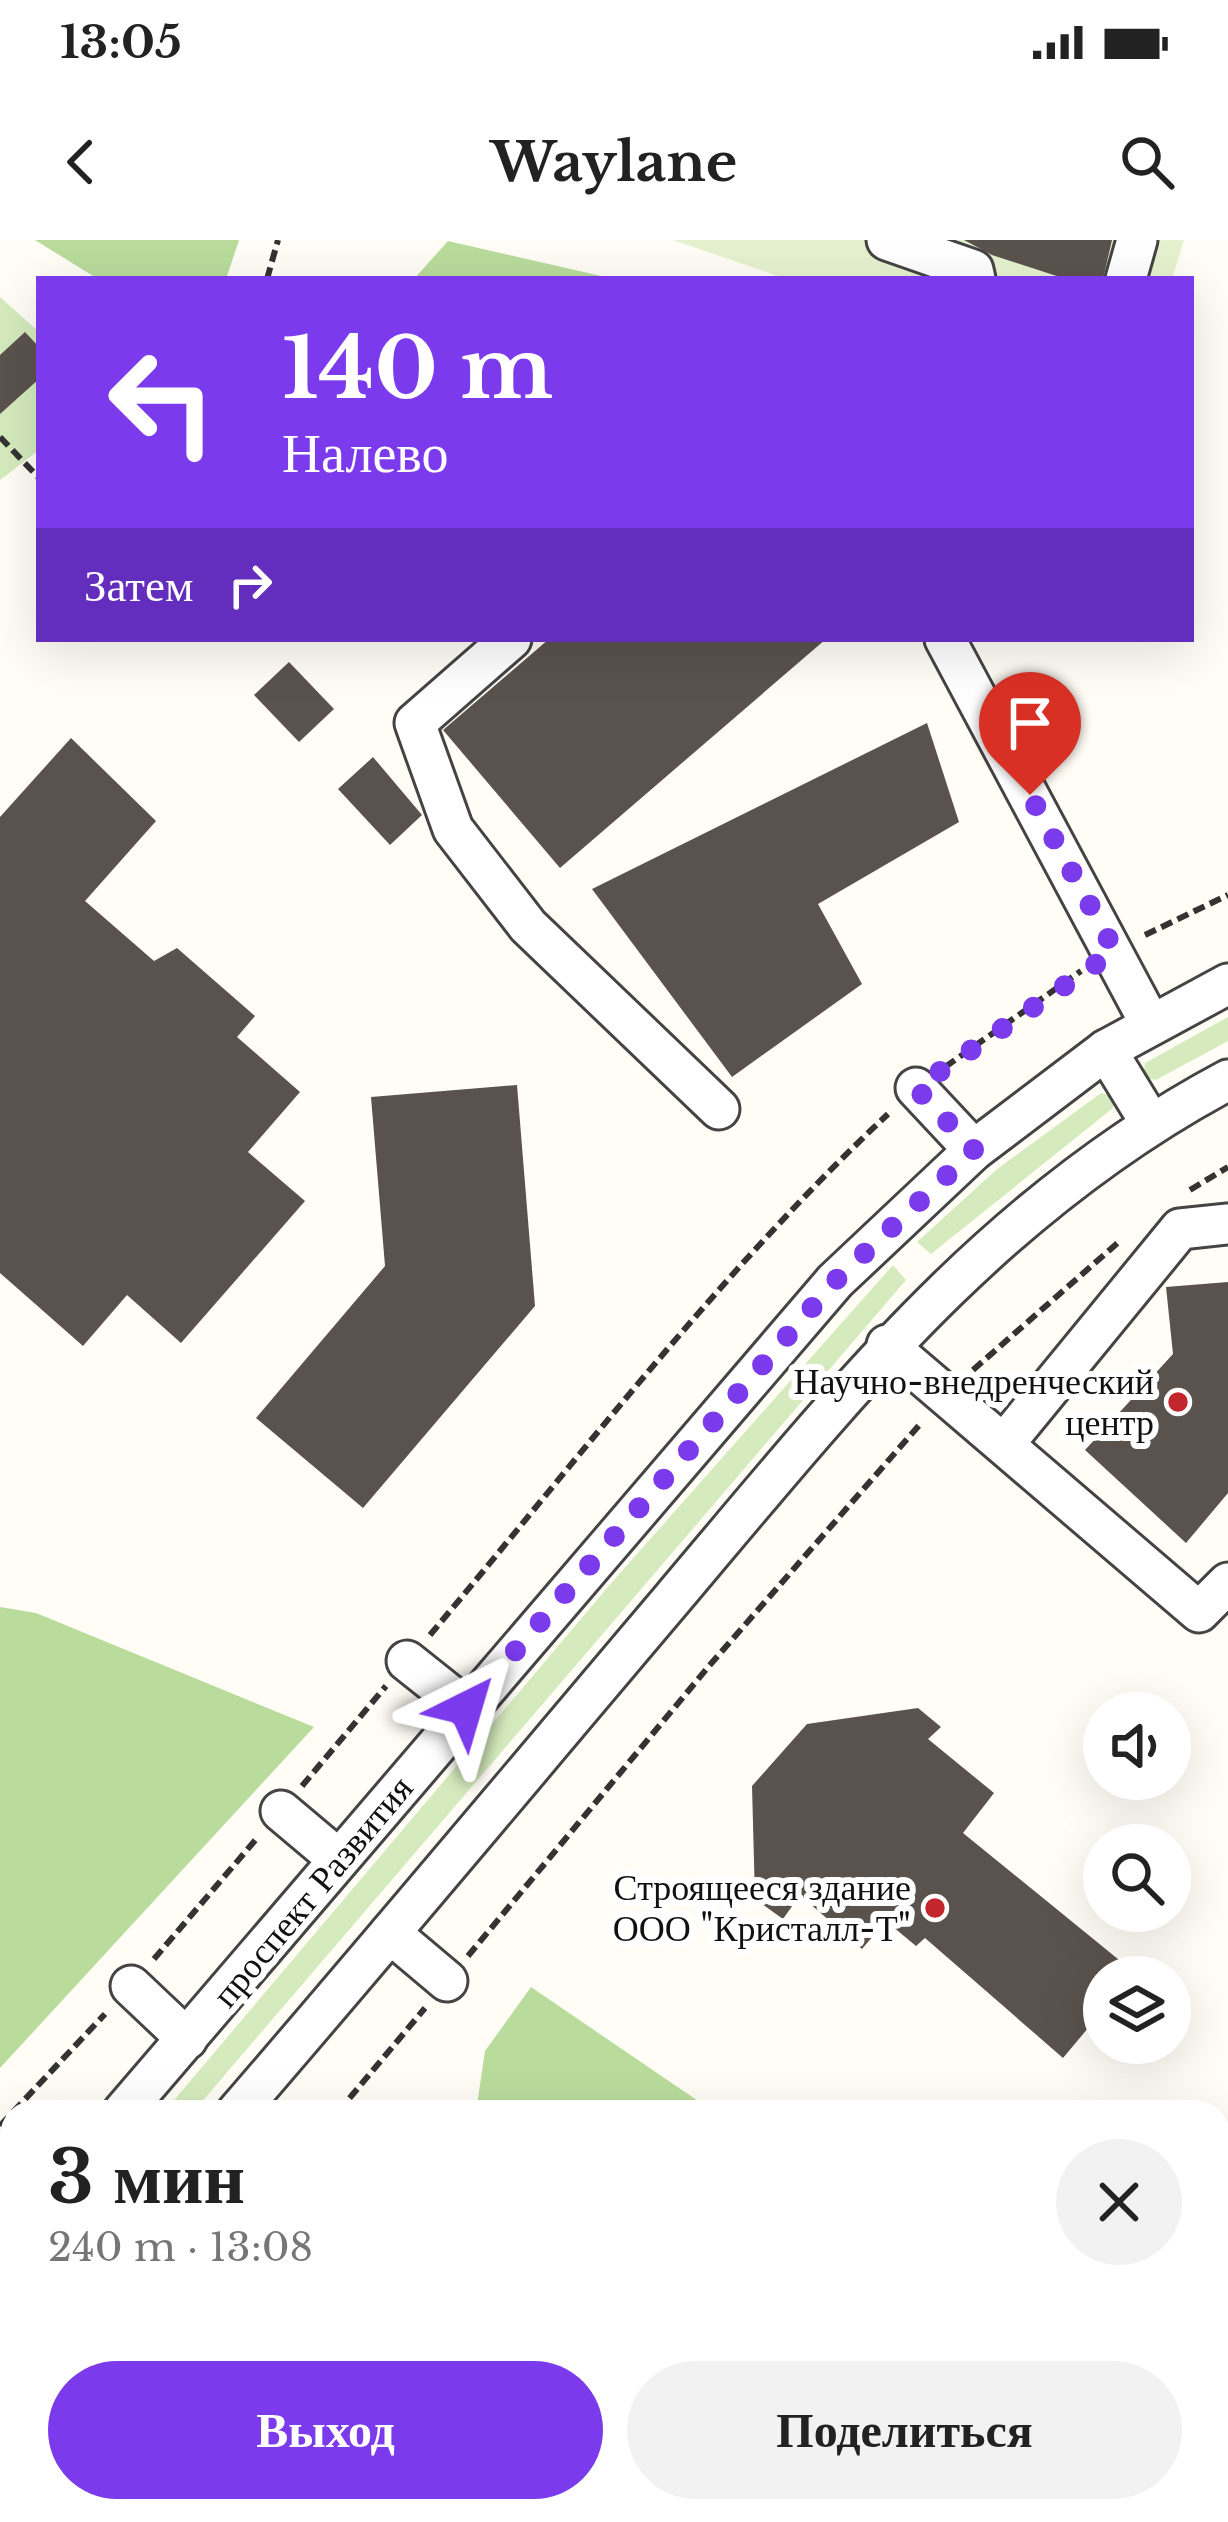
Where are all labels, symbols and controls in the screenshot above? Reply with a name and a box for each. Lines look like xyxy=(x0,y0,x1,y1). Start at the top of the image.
text: 13:05 xyxy=(60,14,182,70)
icon: back xyxy=(48,129,114,195)
text: Waylane xyxy=(491,129,737,196)
icon: search xyxy=(1114,129,1180,195)
text: 140 m xyxy=(282,317,553,421)
icon: left xyxy=(84,324,240,480)
text: Налево xyxy=(282,420,448,487)
icon: right xyxy=(217,552,283,618)
text: Затем xyxy=(84,557,193,613)
pin xyxy=(979,672,1081,795)
icon: arrive xyxy=(997,690,1063,756)
place label: Научно-внедренческий центр xyxy=(794,1359,1154,1445)
marker: Научно-внедренческий центр xyxy=(1165,1389,1191,1415)
position arrow xyxy=(403,1645,529,1771)
map controls xyxy=(1083,1692,1191,2064)
button: sound xyxy=(1083,1692,1191,1800)
street label: проспект Развития xyxy=(202,1766,422,2016)
button: search xyxy=(1083,1824,1191,1932)
place label: Строящееся здание ООО "Кристалл-Т" xyxy=(613,1865,911,1951)
marker: Строящееся здание ООО "Кристалл-Т" xyxy=(922,1895,948,1921)
button: layers xyxy=(1083,1956,1191,2064)
text: 3 мин xyxy=(48,2133,245,2222)
button: close xyxy=(1056,2139,1182,2265)
text: 240 m · 13:08 xyxy=(48,2223,313,2272)
button: Выход xyxy=(48,2361,603,2499)
button: Поделиться xyxy=(627,2361,1182,2499)

